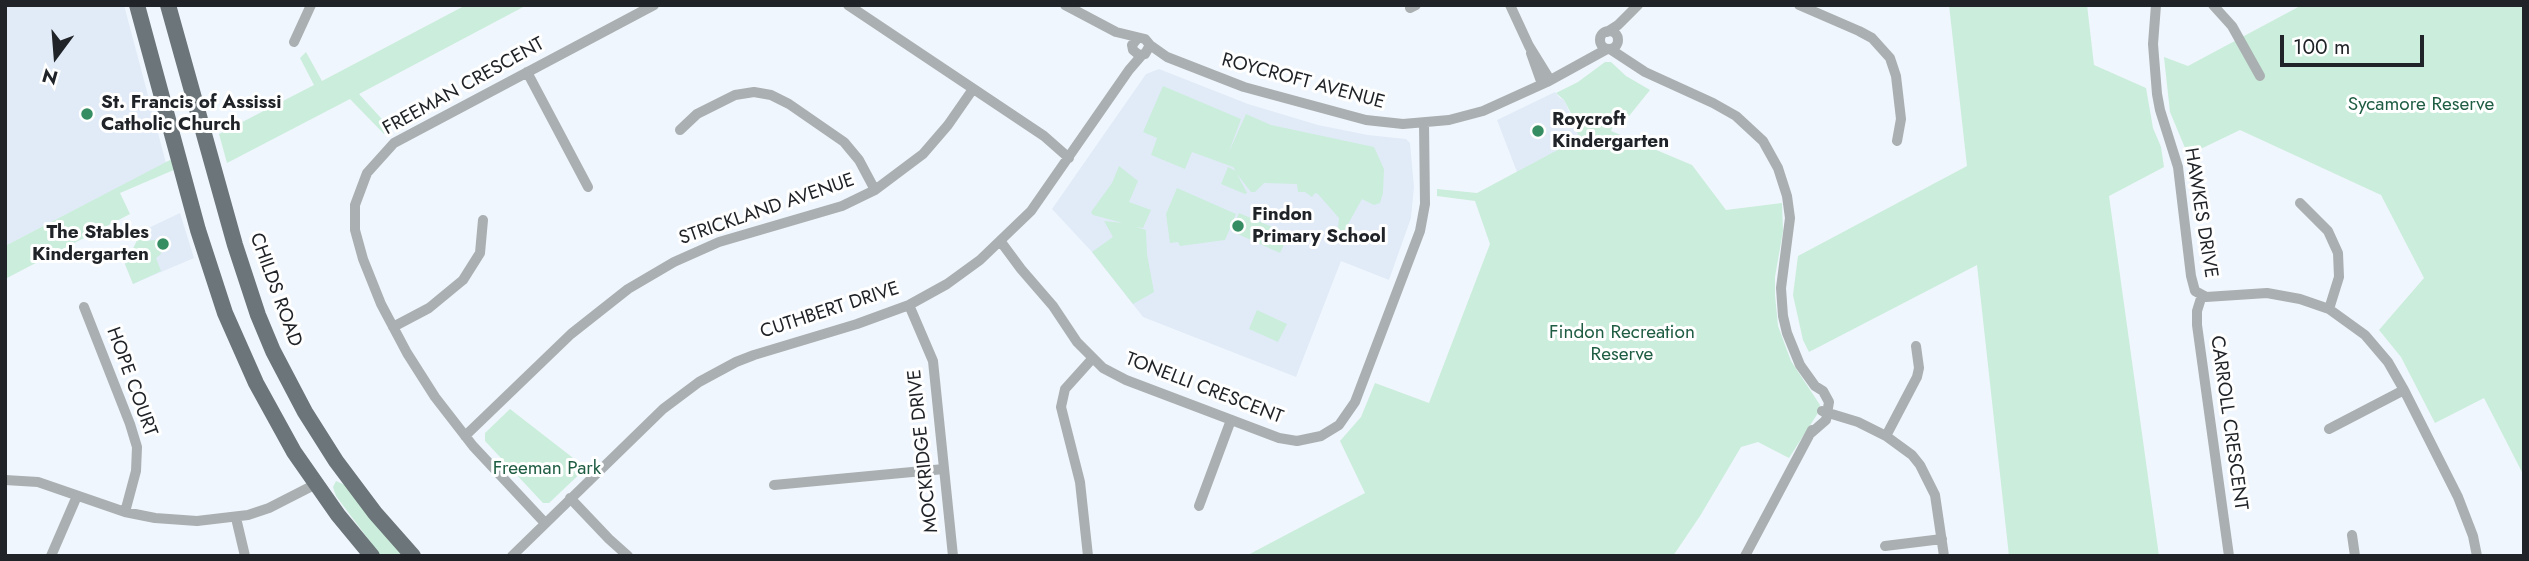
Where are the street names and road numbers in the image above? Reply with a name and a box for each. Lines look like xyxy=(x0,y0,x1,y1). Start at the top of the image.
street label: FREEMAN CRESCENT xyxy=(379,33,549,141)
street label: ROYCROFT AVENUE xyxy=(1219,49,1387,115)
street label: HAWKES DRIVE xyxy=(2178,146,2222,280)
street label: STRICKLAND AVENUE xyxy=(676,169,858,251)
street label: CHILDS ROAD xyxy=(244,230,306,350)
street label: CUTHBERT DRIVE xyxy=(758,278,902,344)
street label: HOPE COURT xyxy=(101,324,161,440)
street label: CARROLL CRESCENT xyxy=(2204,334,2252,512)
street label: TONELLI CRESCENT xyxy=(1122,348,1286,430)
street label: MOCKRIDGE DRIVE xyxy=(904,368,944,534)

